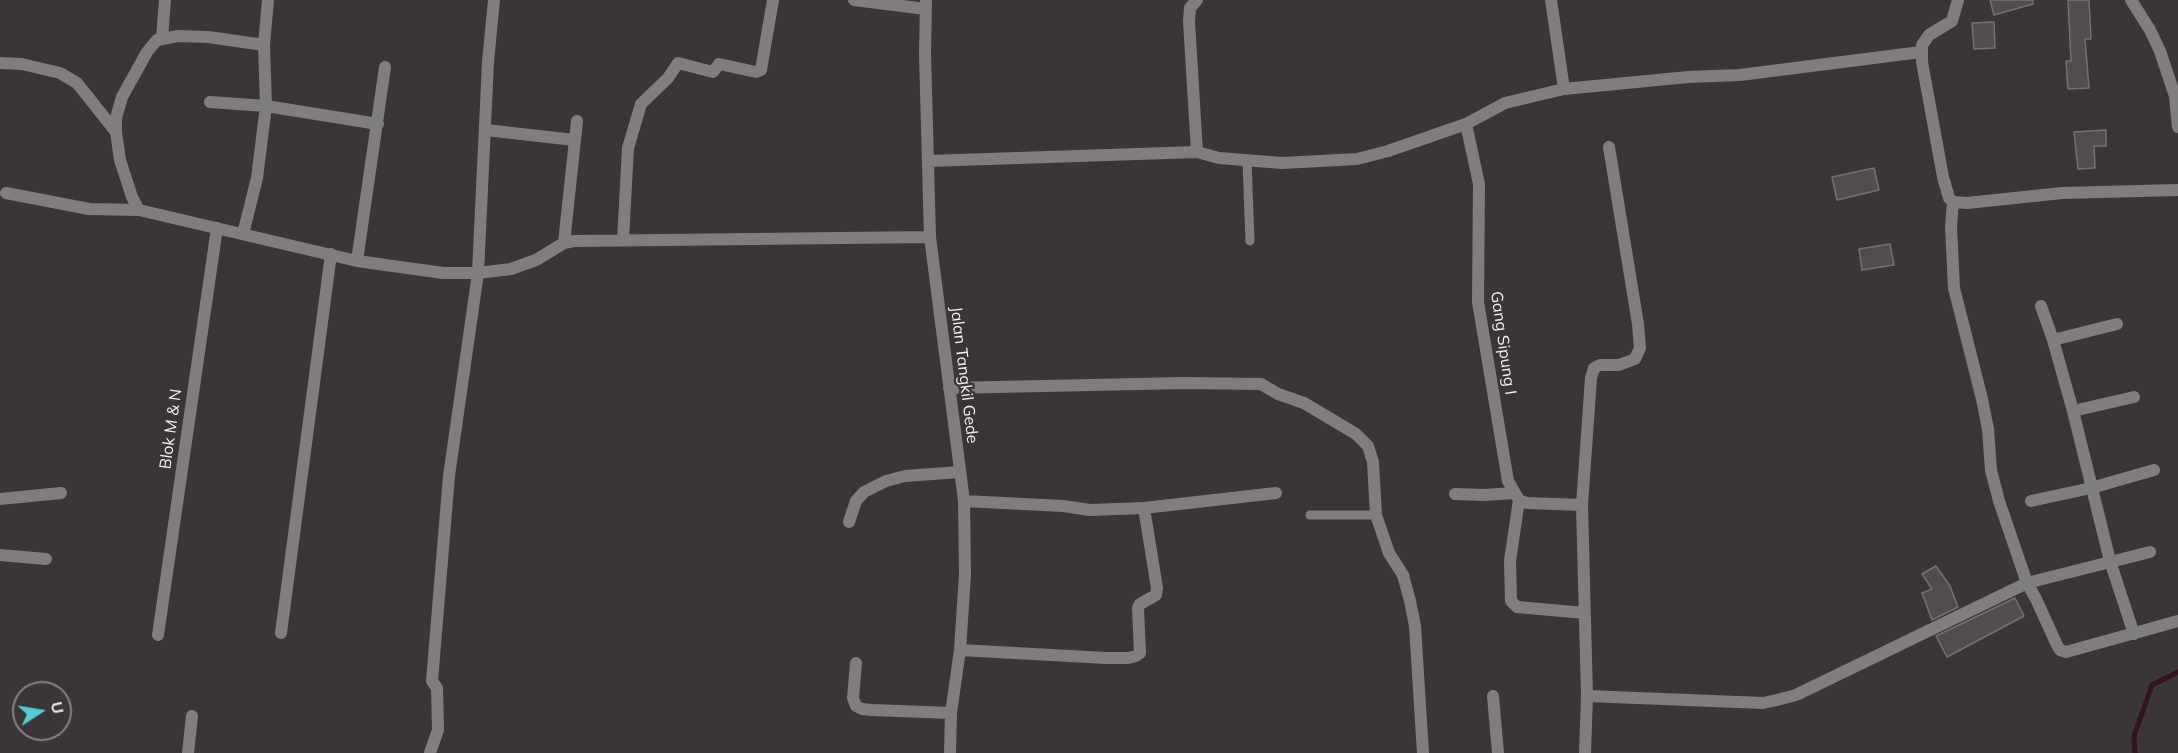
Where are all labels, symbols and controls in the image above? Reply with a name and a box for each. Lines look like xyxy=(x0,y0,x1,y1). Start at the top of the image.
street label: Gang Sipung I xyxy=(1486,290,1520,396)
street label: Jalan Tangkil Gede xyxy=(946,306,982,444)
street label: Blok M & N xyxy=(156,388,186,470)
north arrow xyxy=(12,681,72,741)
text: U xyxy=(47,700,69,716)

